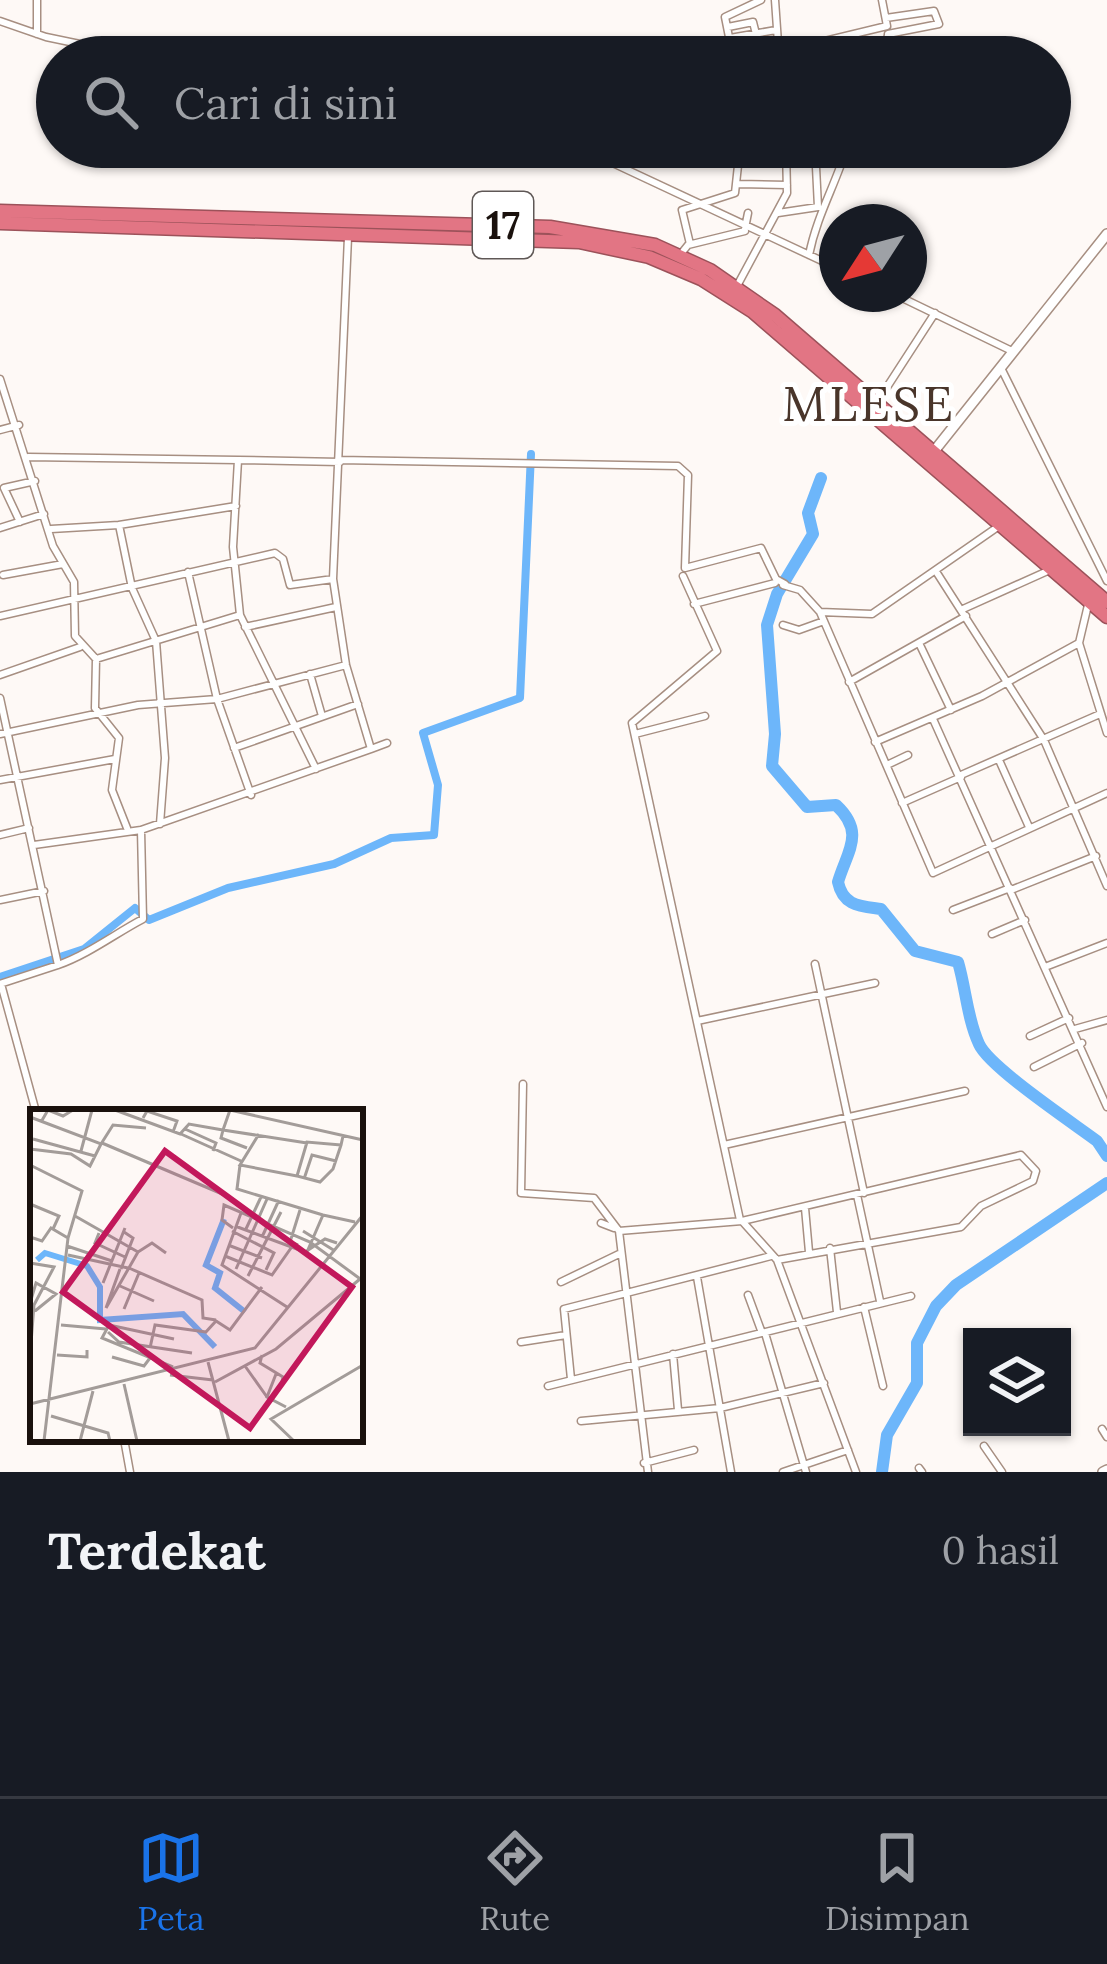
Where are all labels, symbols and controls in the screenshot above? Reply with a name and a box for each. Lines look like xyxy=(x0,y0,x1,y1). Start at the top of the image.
search box xyxy=(36,36,1071,168)
icon: search xyxy=(78,69,144,135)
text: Cari di sini xyxy=(174,74,397,131)
road number: 17 xyxy=(473,192,533,258)
north arrow xyxy=(819,204,927,312)
district label: MLESE xyxy=(782,373,956,434)
inset map xyxy=(30,1109,363,1442)
map controls xyxy=(963,1328,1071,1436)
button: layers xyxy=(963,1328,1071,1436)
text: Terdekat xyxy=(48,1518,266,1583)
text: 0 hasil xyxy=(941,1525,1059,1575)
tab: Peta xyxy=(137,1825,204,1939)
tab: Rute xyxy=(479,1825,550,1939)
tab: Disimpan xyxy=(825,1825,970,1939)

